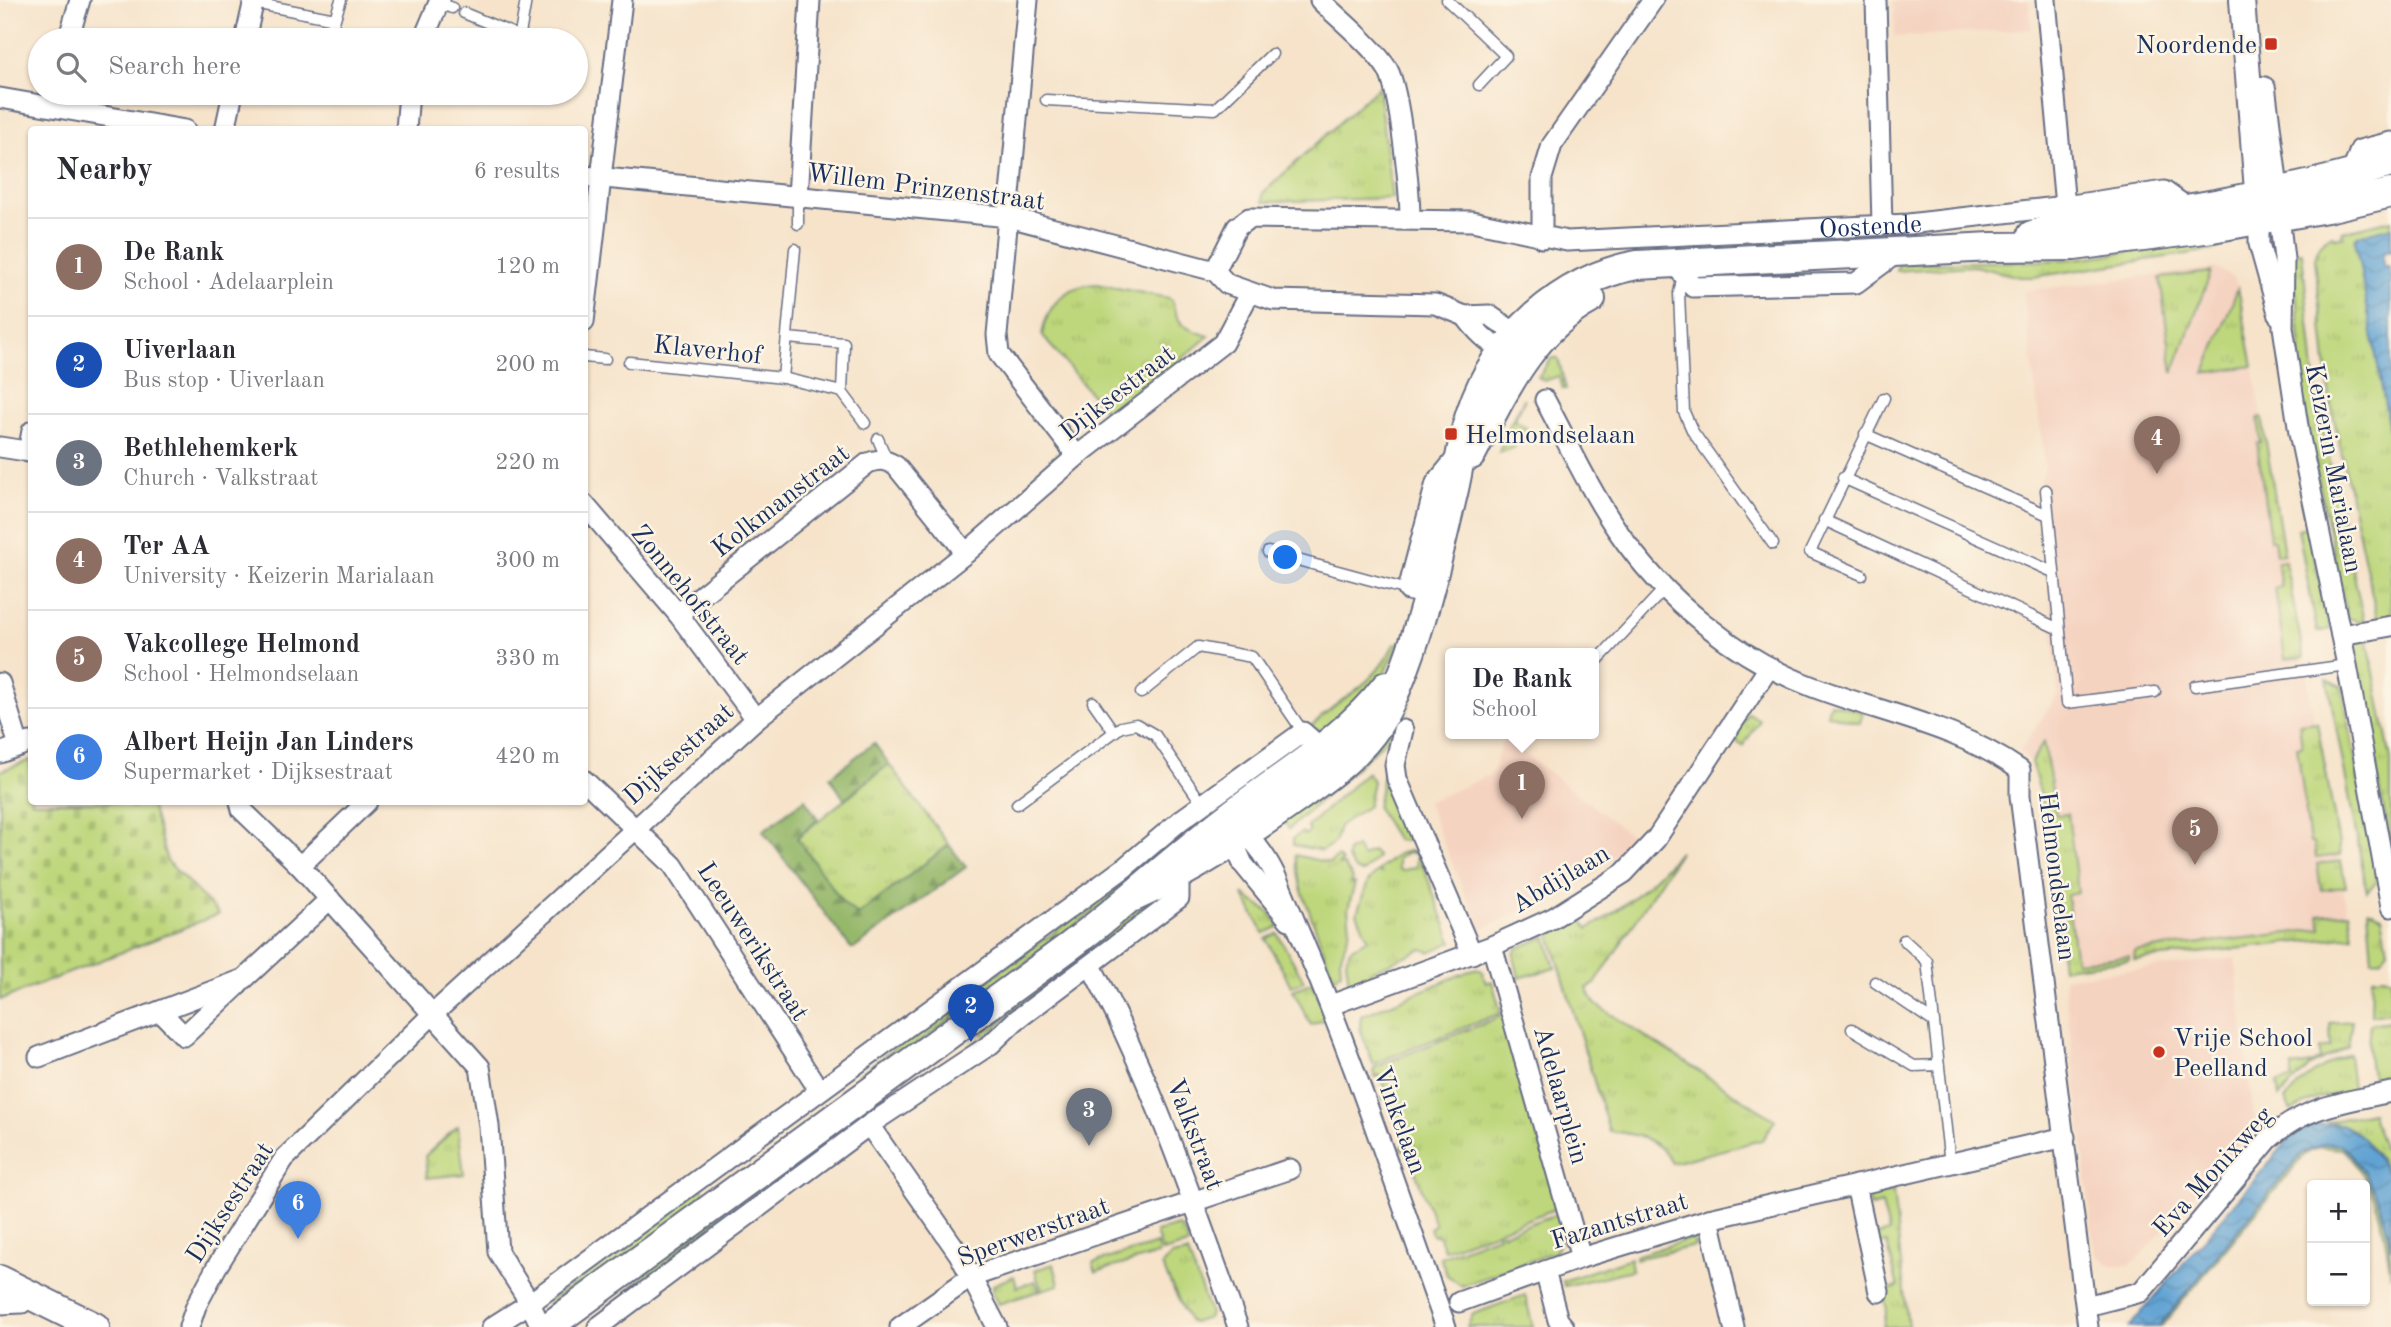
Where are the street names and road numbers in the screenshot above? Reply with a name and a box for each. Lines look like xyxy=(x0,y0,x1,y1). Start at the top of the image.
street label: Willem Prinzenstraat xyxy=(805,160,1047,216)
street label: Oostende xyxy=(1818,211,1923,243)
street label: Klaverhof xyxy=(652,332,765,370)
street label: Dijksestraat xyxy=(1056,341,1181,446)
street label: Keizerin Marialaan xyxy=(2300,361,2366,575)
street label: Kolkmanstraat xyxy=(708,440,855,563)
street label: Zonnehofstraat xyxy=(625,520,753,670)
street label: Dijksestraat xyxy=(619,699,739,810)
street label: Helmondselaan xyxy=(2033,790,2079,963)
street label: Abdijlaan xyxy=(1508,841,1614,919)
street label: Leeuwerikstraat xyxy=(692,858,813,1026)
street label: Adelaarplein xyxy=(1528,1024,1592,1168)
street label: Vinkelaan xyxy=(1368,1064,1431,1178)
street label: Valkstraat xyxy=(1161,1075,1227,1194)
street label: Eva Monixweg xyxy=(2149,1102,2278,1242)
street label: Dijksestraat xyxy=(182,1138,279,1268)
street label: Fazantstraat xyxy=(1548,1189,1691,1255)
street label: Sperwerstraat xyxy=(954,1193,1113,1272)

